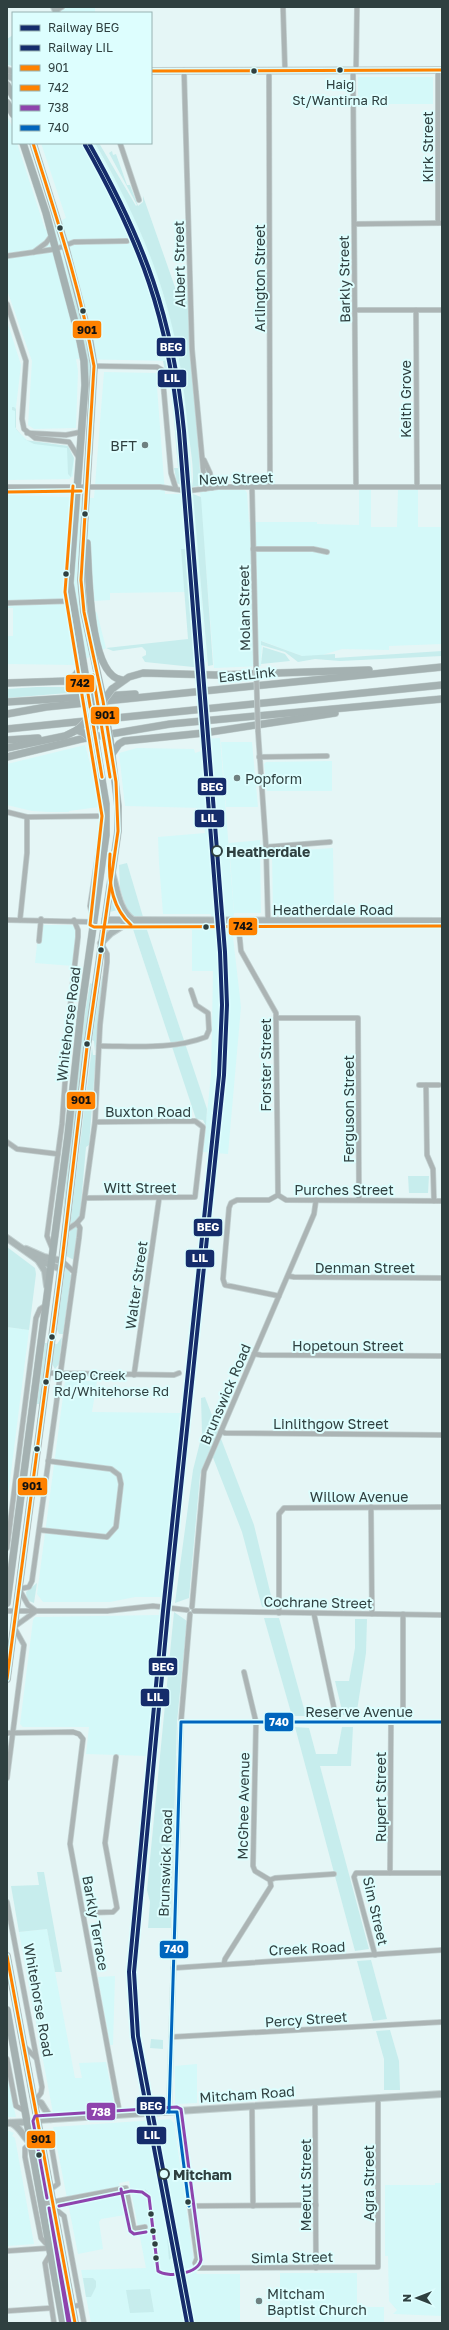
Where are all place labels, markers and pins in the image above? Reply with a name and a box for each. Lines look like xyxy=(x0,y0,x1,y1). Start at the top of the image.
marker: Haig St/Wantirna Rd xyxy=(335,65,345,75)
unlabelled marker xyxy=(249,66,259,76)
place label: Haig St/Wantirna Rd xyxy=(292,76,388,108)
unlabelled marker xyxy=(55,223,65,233)
unlabelled marker xyxy=(78,306,88,316)
place label: BFT xyxy=(110,437,137,454)
marker: BFT xyxy=(140,440,150,450)
unlabelled marker xyxy=(80,509,90,519)
unlabelled marker xyxy=(61,569,71,579)
place label: Popform xyxy=(245,770,302,787)
marker: Popform xyxy=(232,773,242,783)
place label: Heatherdale xyxy=(226,843,310,860)
marker: Heatherdale xyxy=(211,845,223,857)
unlabelled marker xyxy=(201,922,211,932)
unlabelled marker xyxy=(96,945,106,955)
unlabelled marker xyxy=(82,1039,92,1049)
unlabelled marker xyxy=(47,1332,57,1342)
place label: Deep Creek Rd/Whitehorse Rd xyxy=(54,1367,169,1399)
marker: Deep Creek Rd/Whitehorse Rd xyxy=(41,1377,51,1387)
unlabelled marker xyxy=(32,1444,42,1454)
unlabelled marker xyxy=(34,2150,44,2160)
place label: Mitcham xyxy=(173,2166,232,2183)
marker: Mitcham xyxy=(158,2168,170,2180)
unlabelled marker xyxy=(183,2197,193,2207)
unlabelled marker xyxy=(146,2209,156,2219)
unlabelled marker xyxy=(148,2226,158,2236)
unlabelled marker xyxy=(150,2239,160,2249)
unlabelled marker xyxy=(151,2253,161,2263)
place label: Mitcham Baptist Church xyxy=(267,2285,367,2318)
marker: Mitcham Baptist Church xyxy=(254,2296,264,2306)

